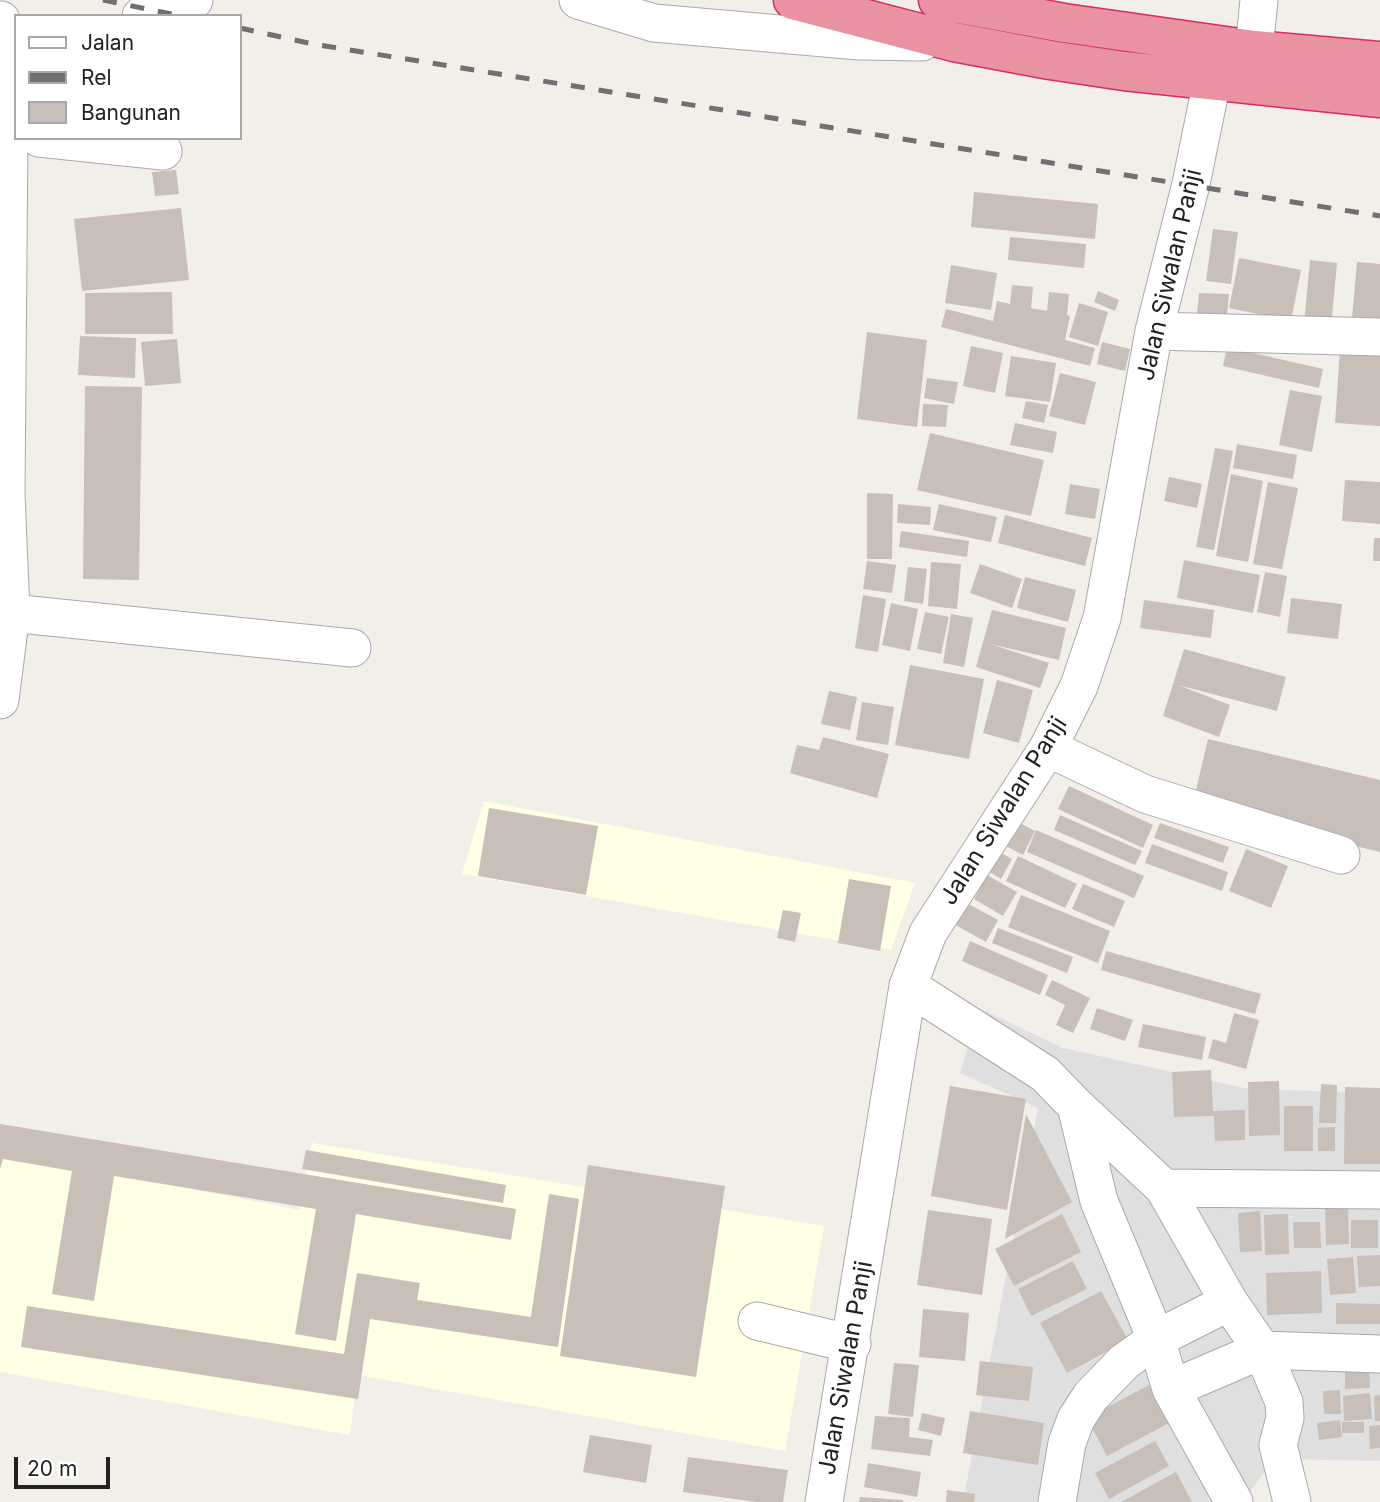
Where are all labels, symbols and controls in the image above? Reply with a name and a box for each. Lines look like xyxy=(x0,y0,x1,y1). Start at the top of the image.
legend xyxy=(14,14,242,140)
text: Jalan xyxy=(81,30,134,55)
text: Rel xyxy=(81,65,112,90)
text: Bangunan xyxy=(81,100,181,125)
street label: Jalan Siwalan Panji xyxy=(1132,166,1208,384)
street label: Jalan Siwalan Panji xyxy=(934,712,1074,910)
street label: Jalan Siwalan Panji xyxy=(813,1259,879,1477)
scale bar xyxy=(18,1442,114,1486)
text: 20 m xyxy=(27,1456,77,1481)

